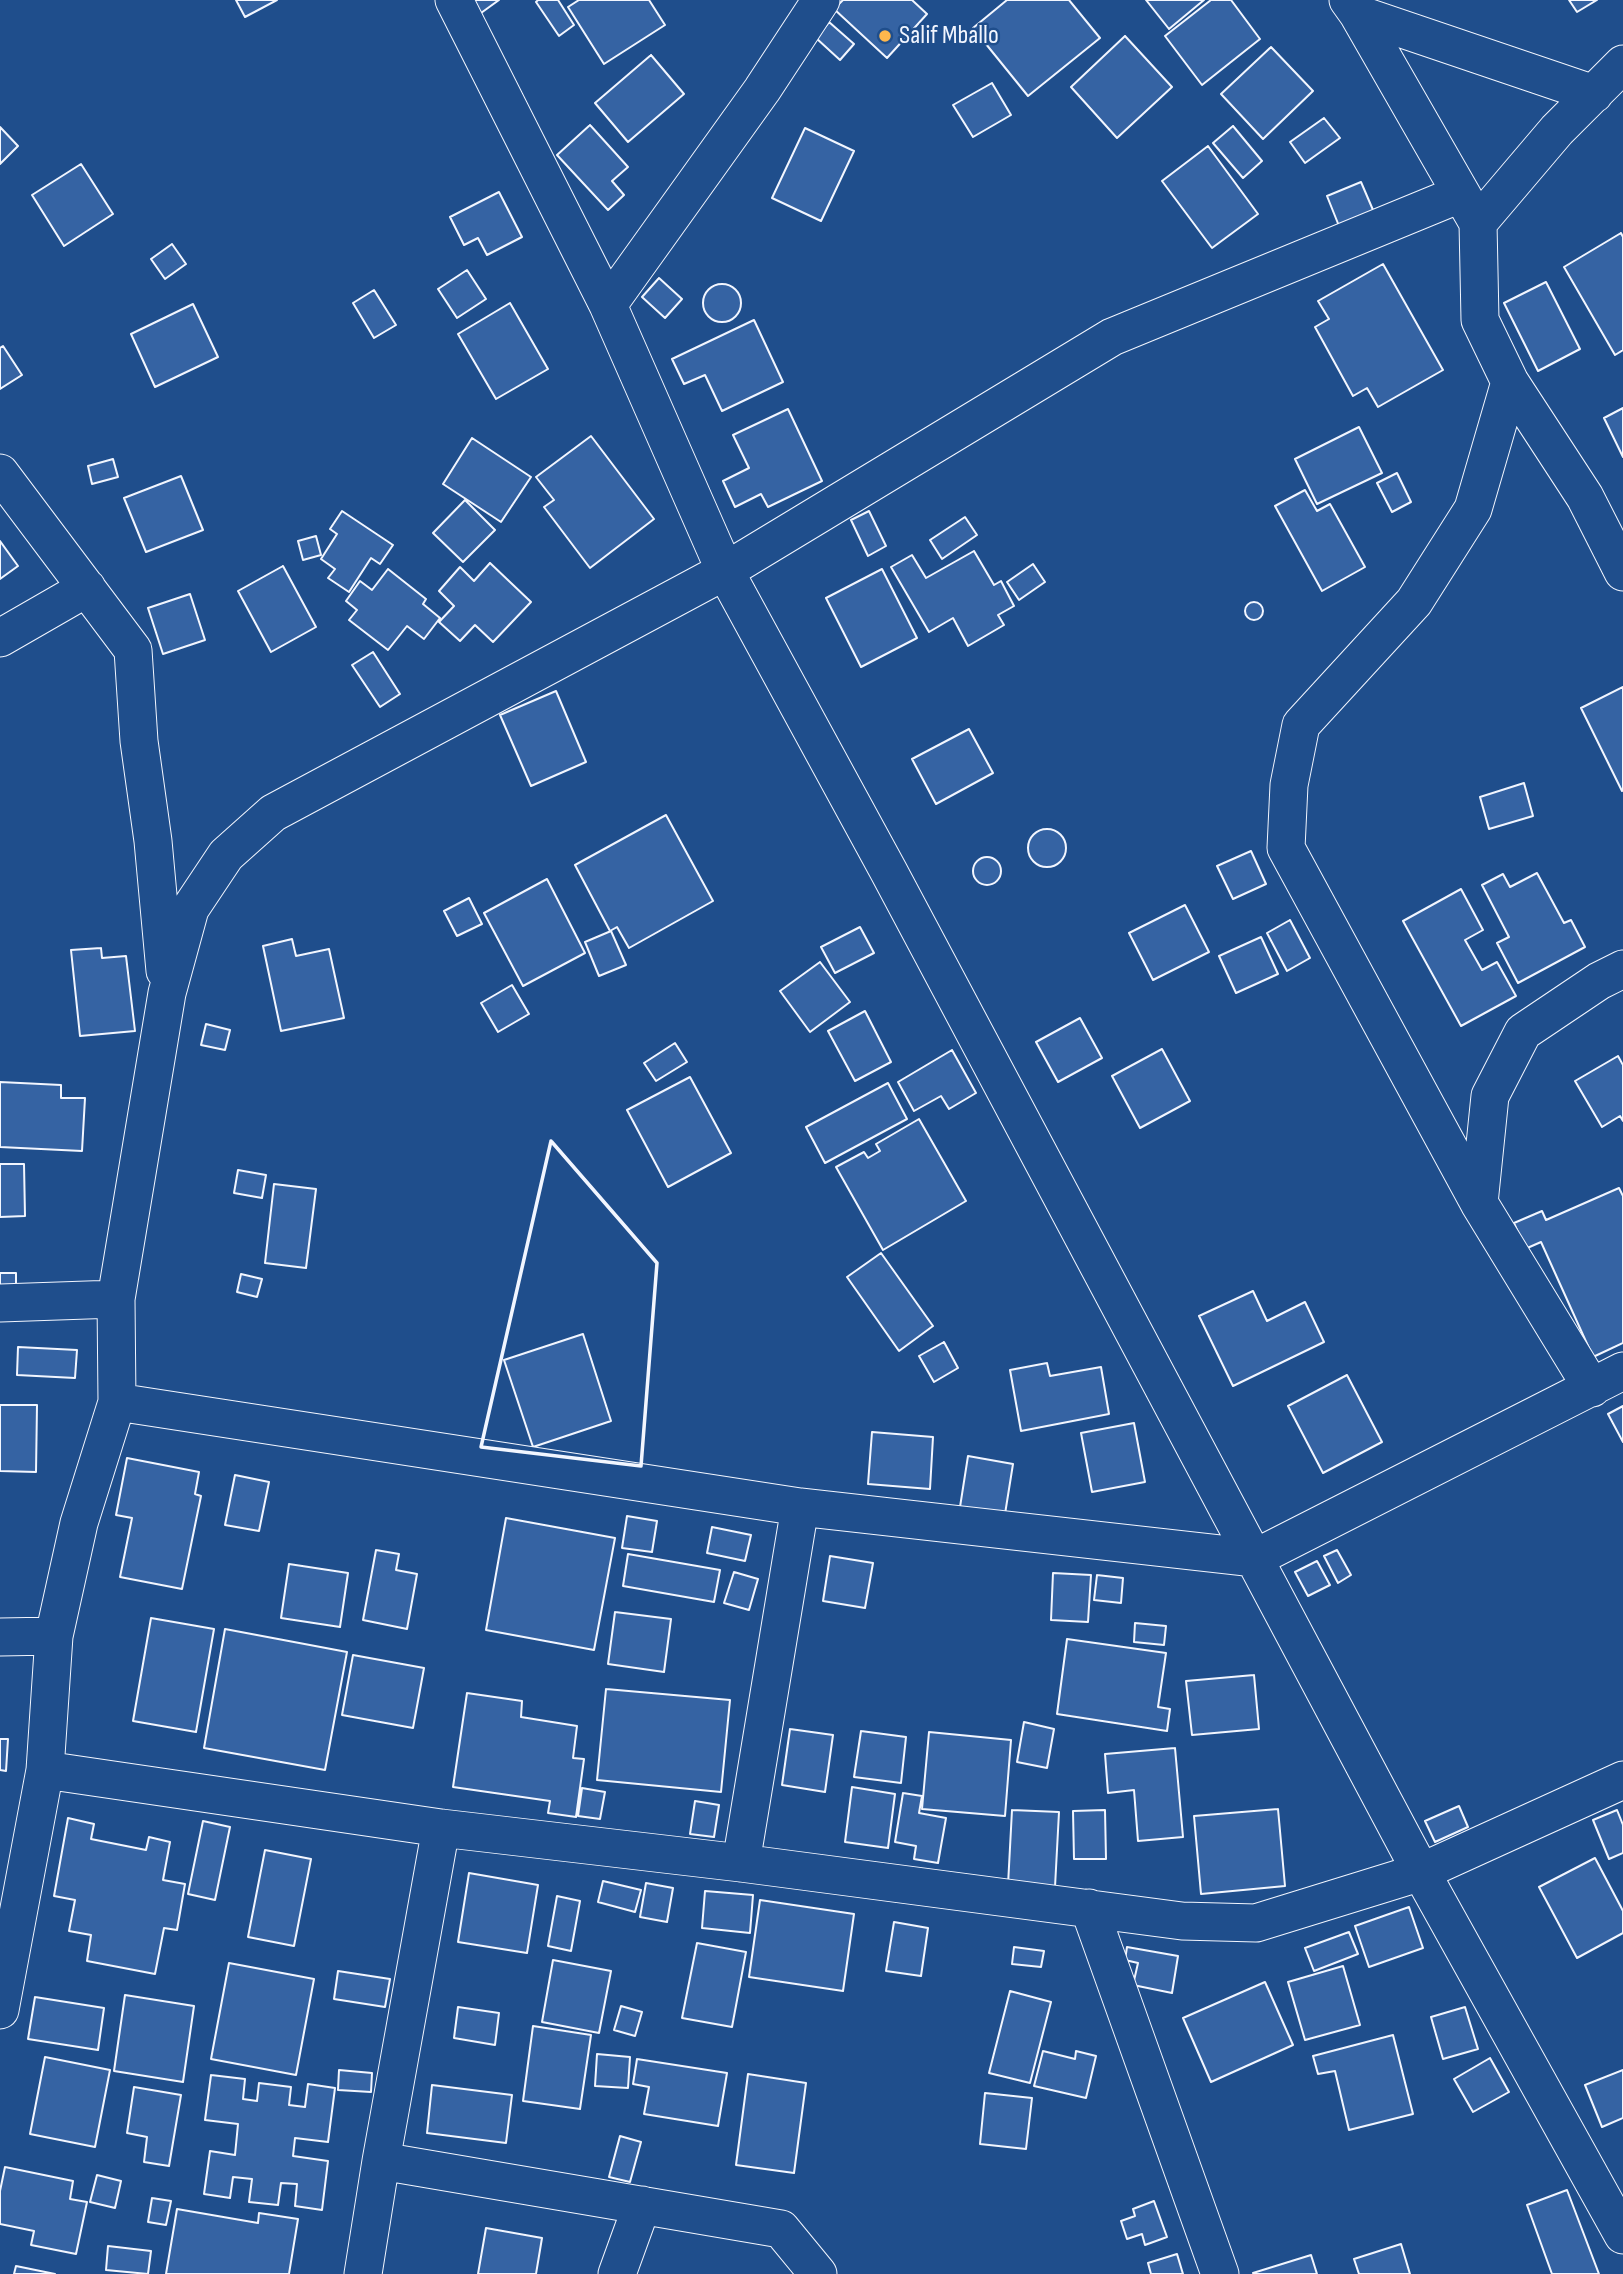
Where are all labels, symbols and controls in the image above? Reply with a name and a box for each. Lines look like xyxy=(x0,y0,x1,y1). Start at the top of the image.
place label: Salif Mballo xyxy=(899,20,999,52)
marker: Salif Mballo xyxy=(877,28,893,44)

